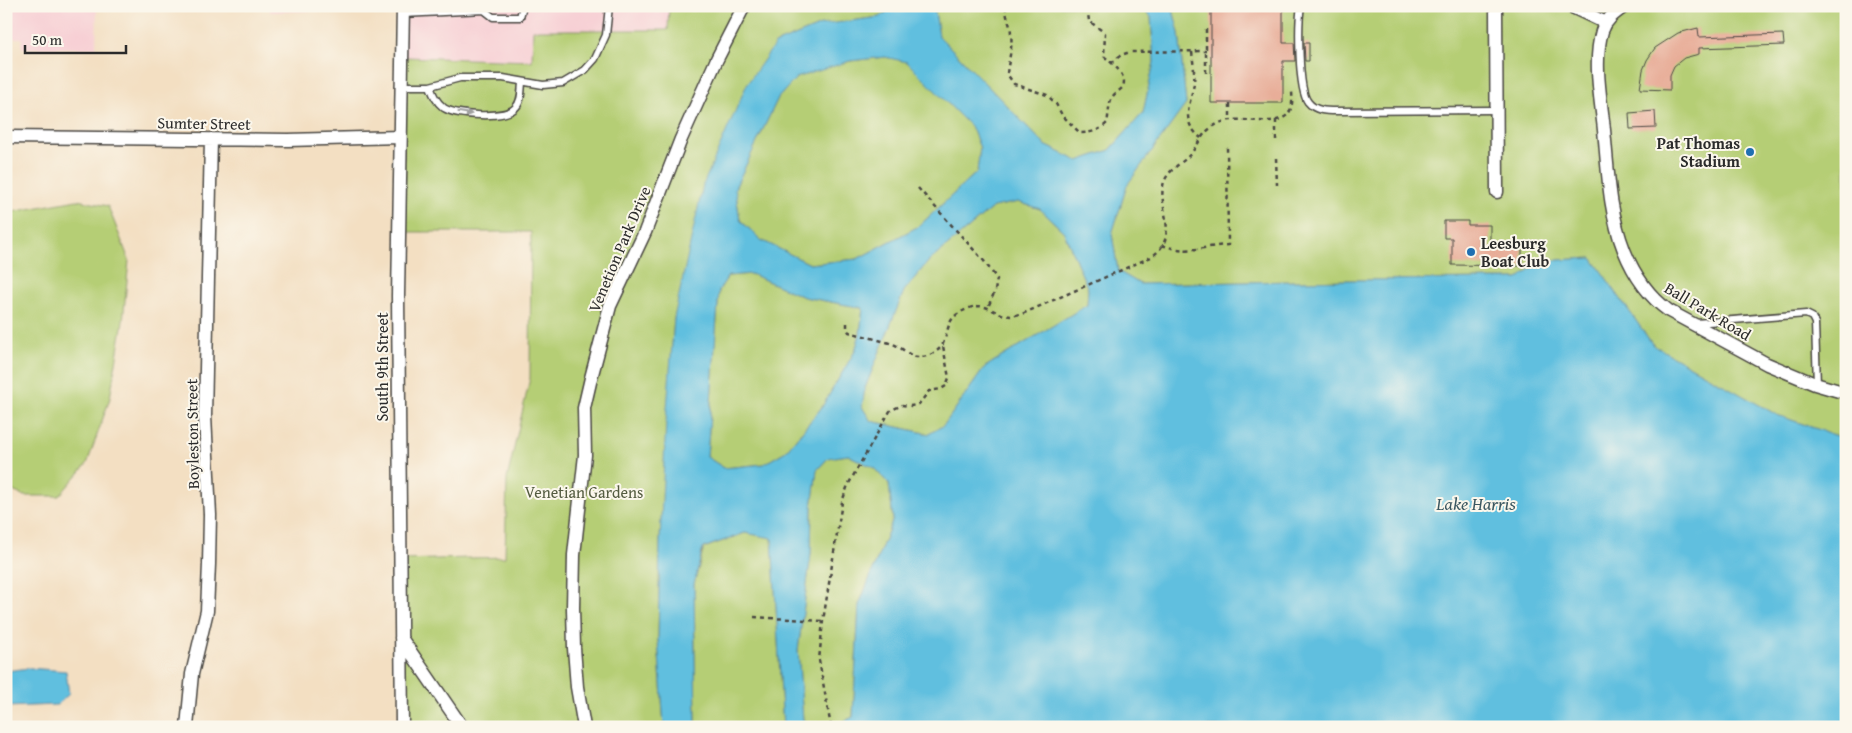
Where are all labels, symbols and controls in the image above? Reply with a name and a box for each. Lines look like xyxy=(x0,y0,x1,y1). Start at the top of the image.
scale bar xyxy=(25,22,126,54)
text: 50 m xyxy=(32,29,63,50)
one-way arrow xyxy=(458,109,474,117)
street label: Sumter Street xyxy=(157,110,251,136)
place label: Pat Thomas Stadium xyxy=(1657,131,1740,173)
marker: Pat Thomas Stadium xyxy=(1744,146,1756,158)
street label: Venetion Park Drive xyxy=(582,182,656,316)
place label: Leesburg Boat Club xyxy=(1481,231,1549,273)
marker: Leesburg Boat Club xyxy=(1465,246,1477,258)
street label: Ball Park Road xyxy=(1660,276,1756,347)
street label: South 9th Street xyxy=(370,312,394,422)
street label: Boyleston Street xyxy=(179,378,205,489)
park label: Venetian Gardens xyxy=(525,480,643,504)
water label: Lake Harris xyxy=(1435,490,1516,517)

